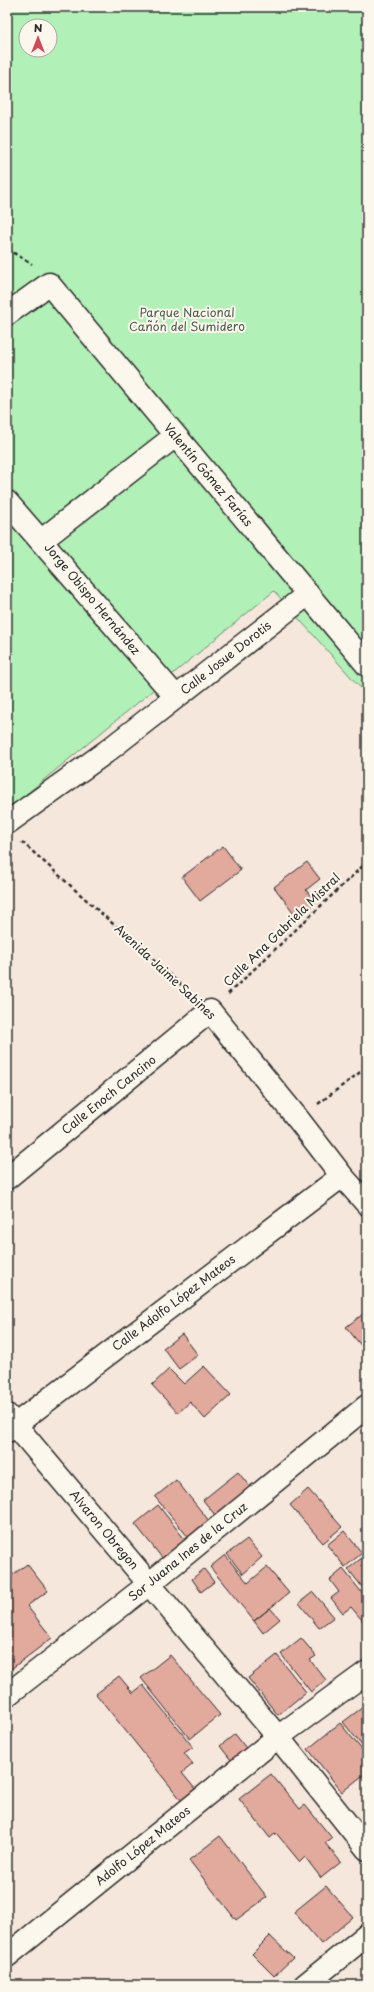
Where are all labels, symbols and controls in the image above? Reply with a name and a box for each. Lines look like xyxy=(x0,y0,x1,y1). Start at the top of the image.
north arrow xyxy=(18,18,58,58)
text: N xyxy=(34,19,43,36)
park label: Parque Nacional Cañón del Sumidero xyxy=(129,303,245,335)
street label: Valentín Gómez Farías xyxy=(160,419,258,530)
street label: Jorge Obispo Hernández xyxy=(41,539,145,658)
street label: Calle Josue Dorotis xyxy=(176,616,275,698)
street label: Calle Ana Gabriela Mistral xyxy=(219,869,344,990)
street label: Avenida Jaime Sabines xyxy=(111,919,221,1023)
street label: Calle Enoch Cancino xyxy=(57,1050,160,1138)
street label: Calle Adolfo López Mateos xyxy=(108,1249,239,1355)
street label: Alvaron Obregon xyxy=(66,1486,144,1573)
street label: Sor Juana Ines de la Cruz xyxy=(124,1497,251,1605)
street label: Adolfo López Mateos xyxy=(91,1801,194,1889)

